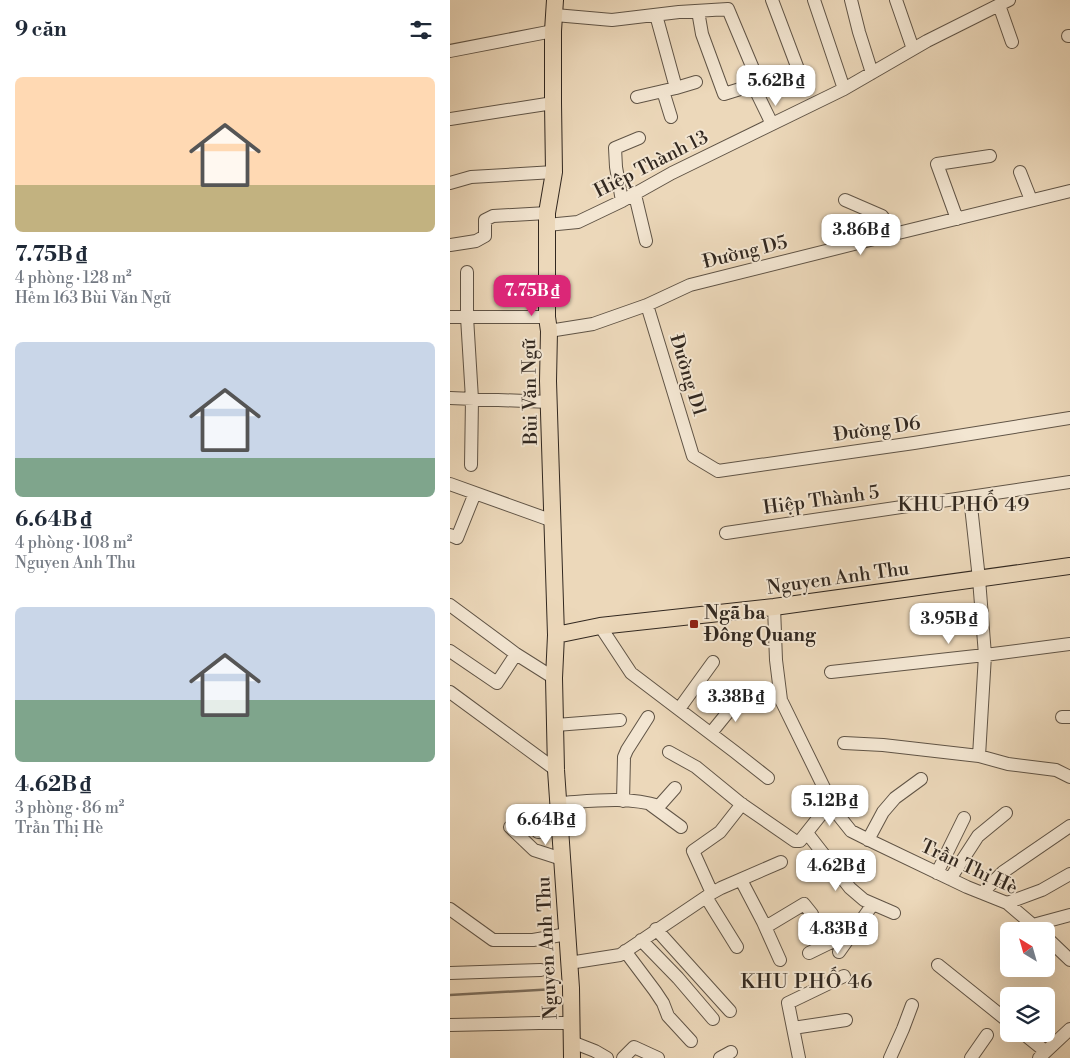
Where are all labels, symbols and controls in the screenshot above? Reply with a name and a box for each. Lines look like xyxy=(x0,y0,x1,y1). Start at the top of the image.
icon: filters xyxy=(407,16,435,44)
text: 9 căn xyxy=(15,17,67,43)
pin: 5.62B ₫ xyxy=(730,64,822,107)
text: 5.62B ₫ xyxy=(747,71,805,91)
icon: home xyxy=(180,110,270,200)
street label: Hiệp Thành 13 xyxy=(590,125,712,203)
pin: 3.86B ₫ xyxy=(815,214,907,256)
text: 3.86B ₫ xyxy=(832,220,890,240)
street label: Đường D5 xyxy=(700,230,790,274)
text: 7.75B ₫ xyxy=(15,242,87,268)
text: 4 phòng · 128 m² xyxy=(15,268,132,288)
pin: 7.75B ₫ xyxy=(486,274,578,317)
text: 7.75B ₫ xyxy=(505,281,559,301)
text: Hẻm 163 Bùi Văn Ngữ xyxy=(15,288,171,308)
street label: Đường D1 xyxy=(664,331,712,419)
street label: Bùi Văn Ngữ xyxy=(517,338,543,446)
icon: home xyxy=(180,375,270,465)
street label: Đường D6 xyxy=(832,411,922,447)
street label: Hiệp Thành 5 xyxy=(761,480,881,520)
district label: KHU PHỐ 49 xyxy=(898,489,1030,518)
text: 6.64B ₫ xyxy=(15,507,92,533)
text: 4 phòng · 108 m² xyxy=(15,533,132,553)
text: Nguyen Anh Thu xyxy=(15,553,136,573)
street label: Nguyen Anh Thu xyxy=(765,556,911,600)
place label: Ngã ba Đông Quang xyxy=(703,601,817,647)
pin: 3.95B ₫ xyxy=(903,602,995,645)
text: 3.95B ₫ xyxy=(921,609,977,629)
marker: Ngã ba Đông Quang xyxy=(688,618,700,630)
icon: home xyxy=(180,640,270,730)
pin: 3.38B ₫ xyxy=(690,680,782,723)
text: 3.38B ₫ xyxy=(708,687,764,707)
text: 4.62B ₫ xyxy=(15,772,91,798)
pin: 5.12B ₫ xyxy=(784,784,876,827)
text: 5.12B ₫ xyxy=(802,791,858,811)
text: 3 phòng · 86 m² xyxy=(15,798,124,818)
pin: 6.64B ₫ xyxy=(500,804,592,846)
text: 6.64B ₫ xyxy=(517,810,575,830)
text: Trần Thị Hè xyxy=(15,818,103,838)
street label: Trần Thị Hè xyxy=(916,834,1022,900)
pin: 4.62B ₫ xyxy=(790,850,882,892)
text: 4.62B ₫ xyxy=(807,856,865,876)
street label: Nguyen Anh Thu xyxy=(531,876,563,1020)
pin: 4.83B ₫ xyxy=(792,912,884,955)
text: 4.83B ₫ xyxy=(809,919,867,939)
north arrow xyxy=(1000,922,1055,978)
map controls xyxy=(1000,922,1055,1042)
district label: KHU PHỐ 46 xyxy=(741,966,873,995)
button: layers xyxy=(1000,987,1055,1042)

